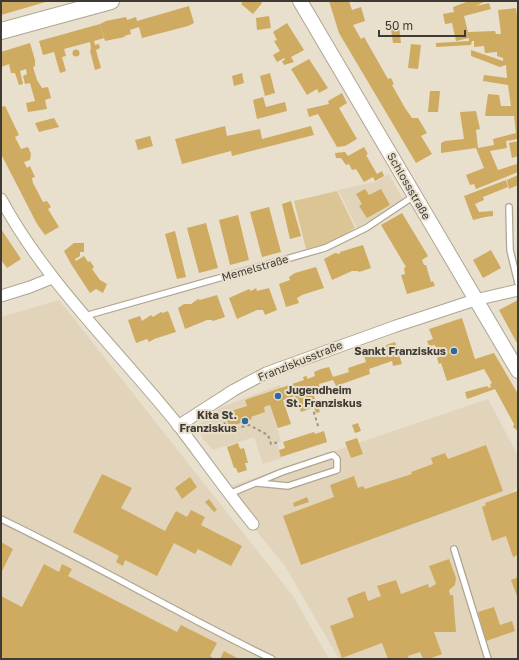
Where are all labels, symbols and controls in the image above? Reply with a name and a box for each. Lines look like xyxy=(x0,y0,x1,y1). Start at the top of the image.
scale bar xyxy=(379,12,465,38)
text: 50 m xyxy=(385,18,413,33)
street label: Schlossstraße xyxy=(385,150,434,221)
street label: Memelstraße xyxy=(220,252,290,283)
street label: Franziskusstraße xyxy=(256,338,344,383)
place label: Sankt Franziskus xyxy=(354,344,446,357)
marker: Sankt Franziskus xyxy=(449,346,459,356)
place label: Jugendheim St. Franziskus xyxy=(286,383,362,409)
marker: Jugendheim St. Franziskus xyxy=(273,391,283,401)
place label: Kita St. Franziskus xyxy=(179,408,237,434)
marker: Kita St. Franziskus xyxy=(240,416,250,426)

